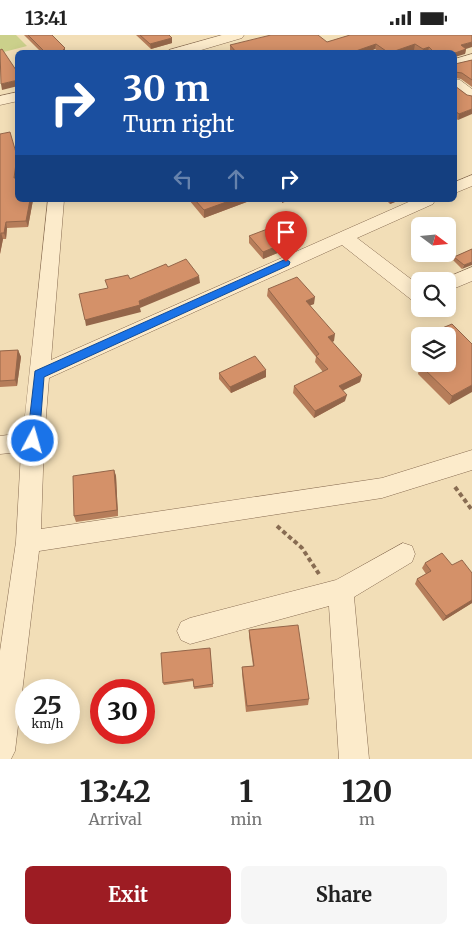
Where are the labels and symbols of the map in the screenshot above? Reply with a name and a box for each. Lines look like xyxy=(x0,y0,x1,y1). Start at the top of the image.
pin xyxy=(265,211,307,262)
north arrow xyxy=(411,217,456,263)
position arrow xyxy=(6,414,58,466)
speed limit sign: 30 xyxy=(90,679,155,744)

